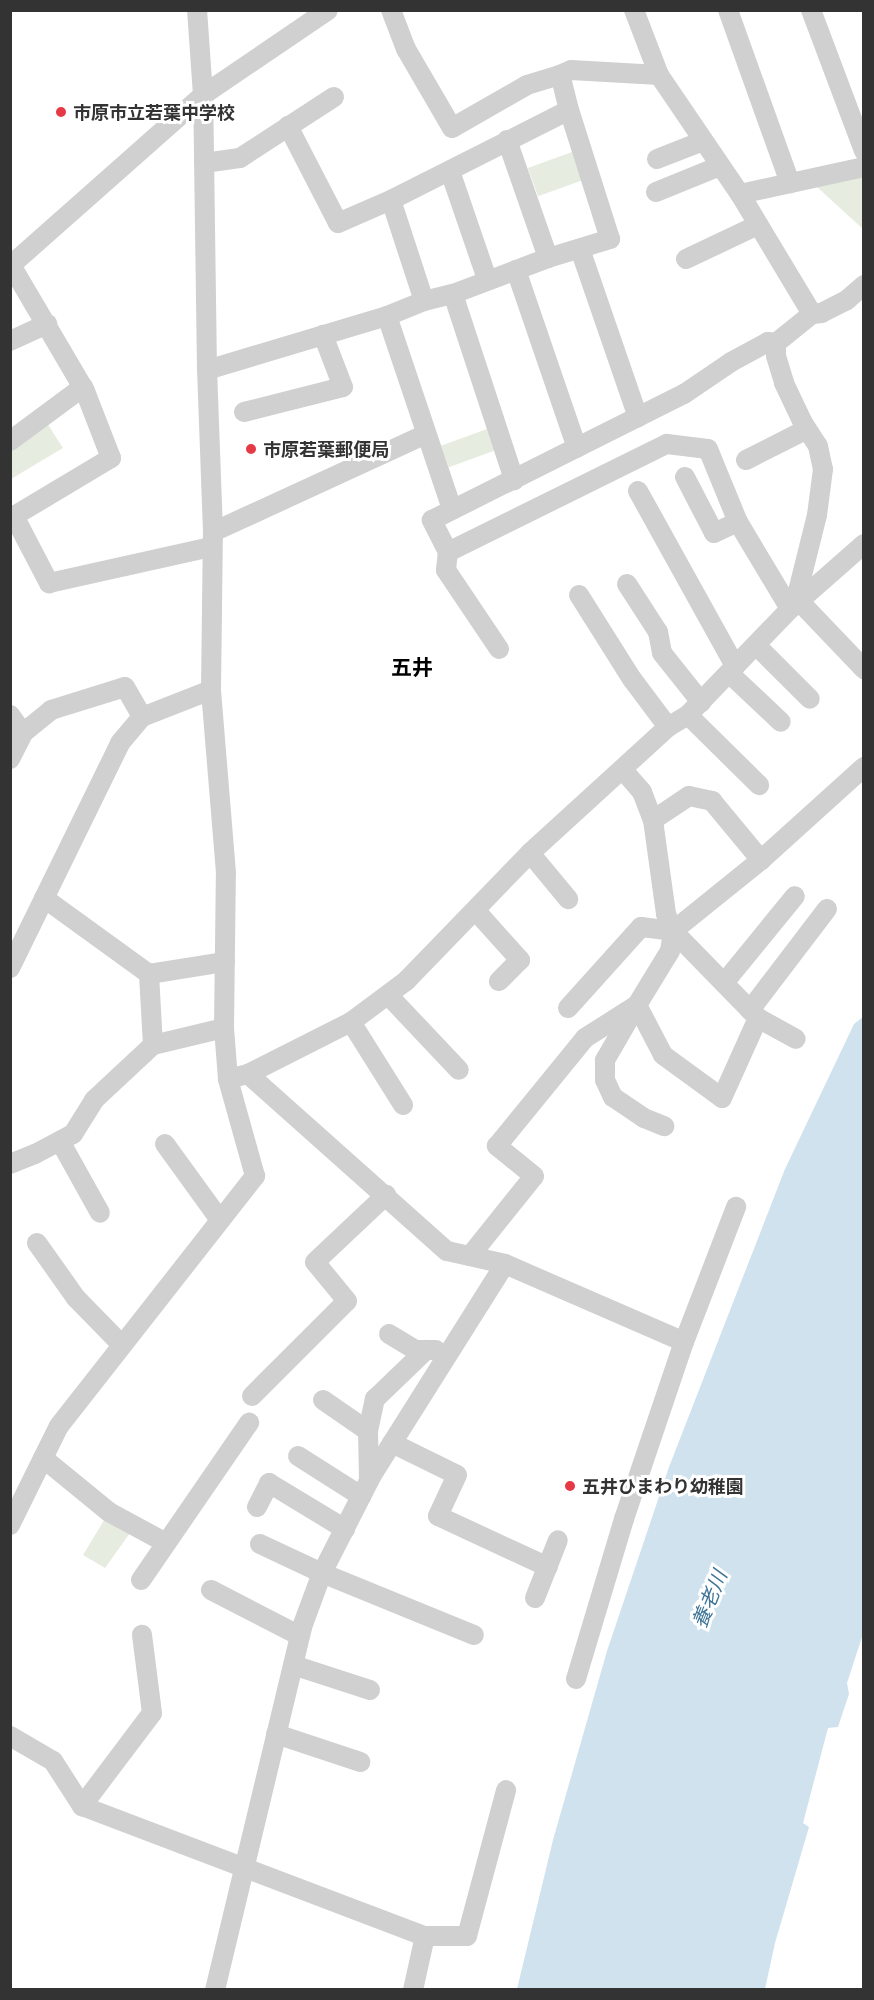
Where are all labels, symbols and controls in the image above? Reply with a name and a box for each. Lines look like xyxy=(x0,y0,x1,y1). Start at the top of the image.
place label: 市原市立若葉中学校 xyxy=(73,101,235,123)
marker: 市原市立若葉中学校 xyxy=(54,105,68,119)
place label: 市原若葉郵便局 xyxy=(263,438,389,460)
marker: 市原若葉郵便局 xyxy=(244,442,258,456)
district label: 五井 xyxy=(391,654,433,680)
place label: 五井ひまわり幼稚園 xyxy=(582,1475,744,1497)
marker: 五井ひまわり幼稚園 xyxy=(563,1479,577,1493)
water label: 養老川 xyxy=(687,1567,731,1631)

